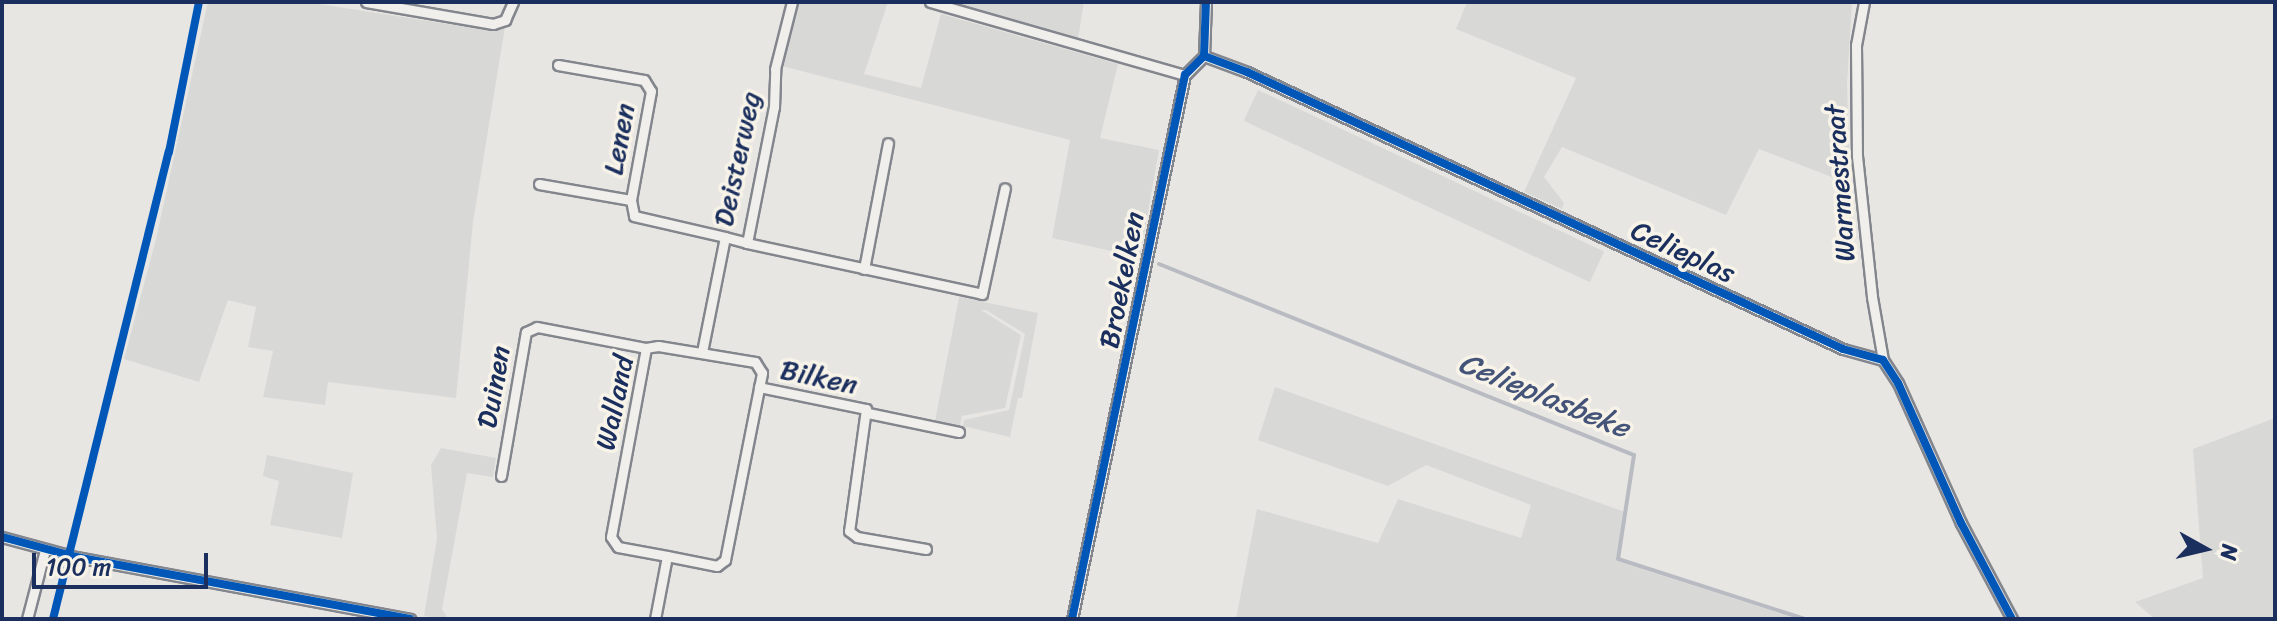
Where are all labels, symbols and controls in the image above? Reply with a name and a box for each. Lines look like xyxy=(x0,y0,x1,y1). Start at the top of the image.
street label: Deisterweg xyxy=(706,89,768,229)
street label: Lenen xyxy=(596,101,642,177)
street label: Warmestraat xyxy=(1818,103,1862,263)
street label: Broekelken xyxy=(1092,209,1152,351)
street label: Celieplas xyxy=(1626,213,1740,291)
street label: Duinen xyxy=(470,343,518,431)
water label: Celieplasbeke xyxy=(1454,345,1634,445)
street label: Bilken xyxy=(777,352,861,402)
street label: Walland xyxy=(589,353,641,453)
north arrow xyxy=(2165,509,2245,589)
scale bar xyxy=(36,537,212,587)
text: N xyxy=(2209,542,2250,563)
text: 100 m xyxy=(46,546,111,588)

